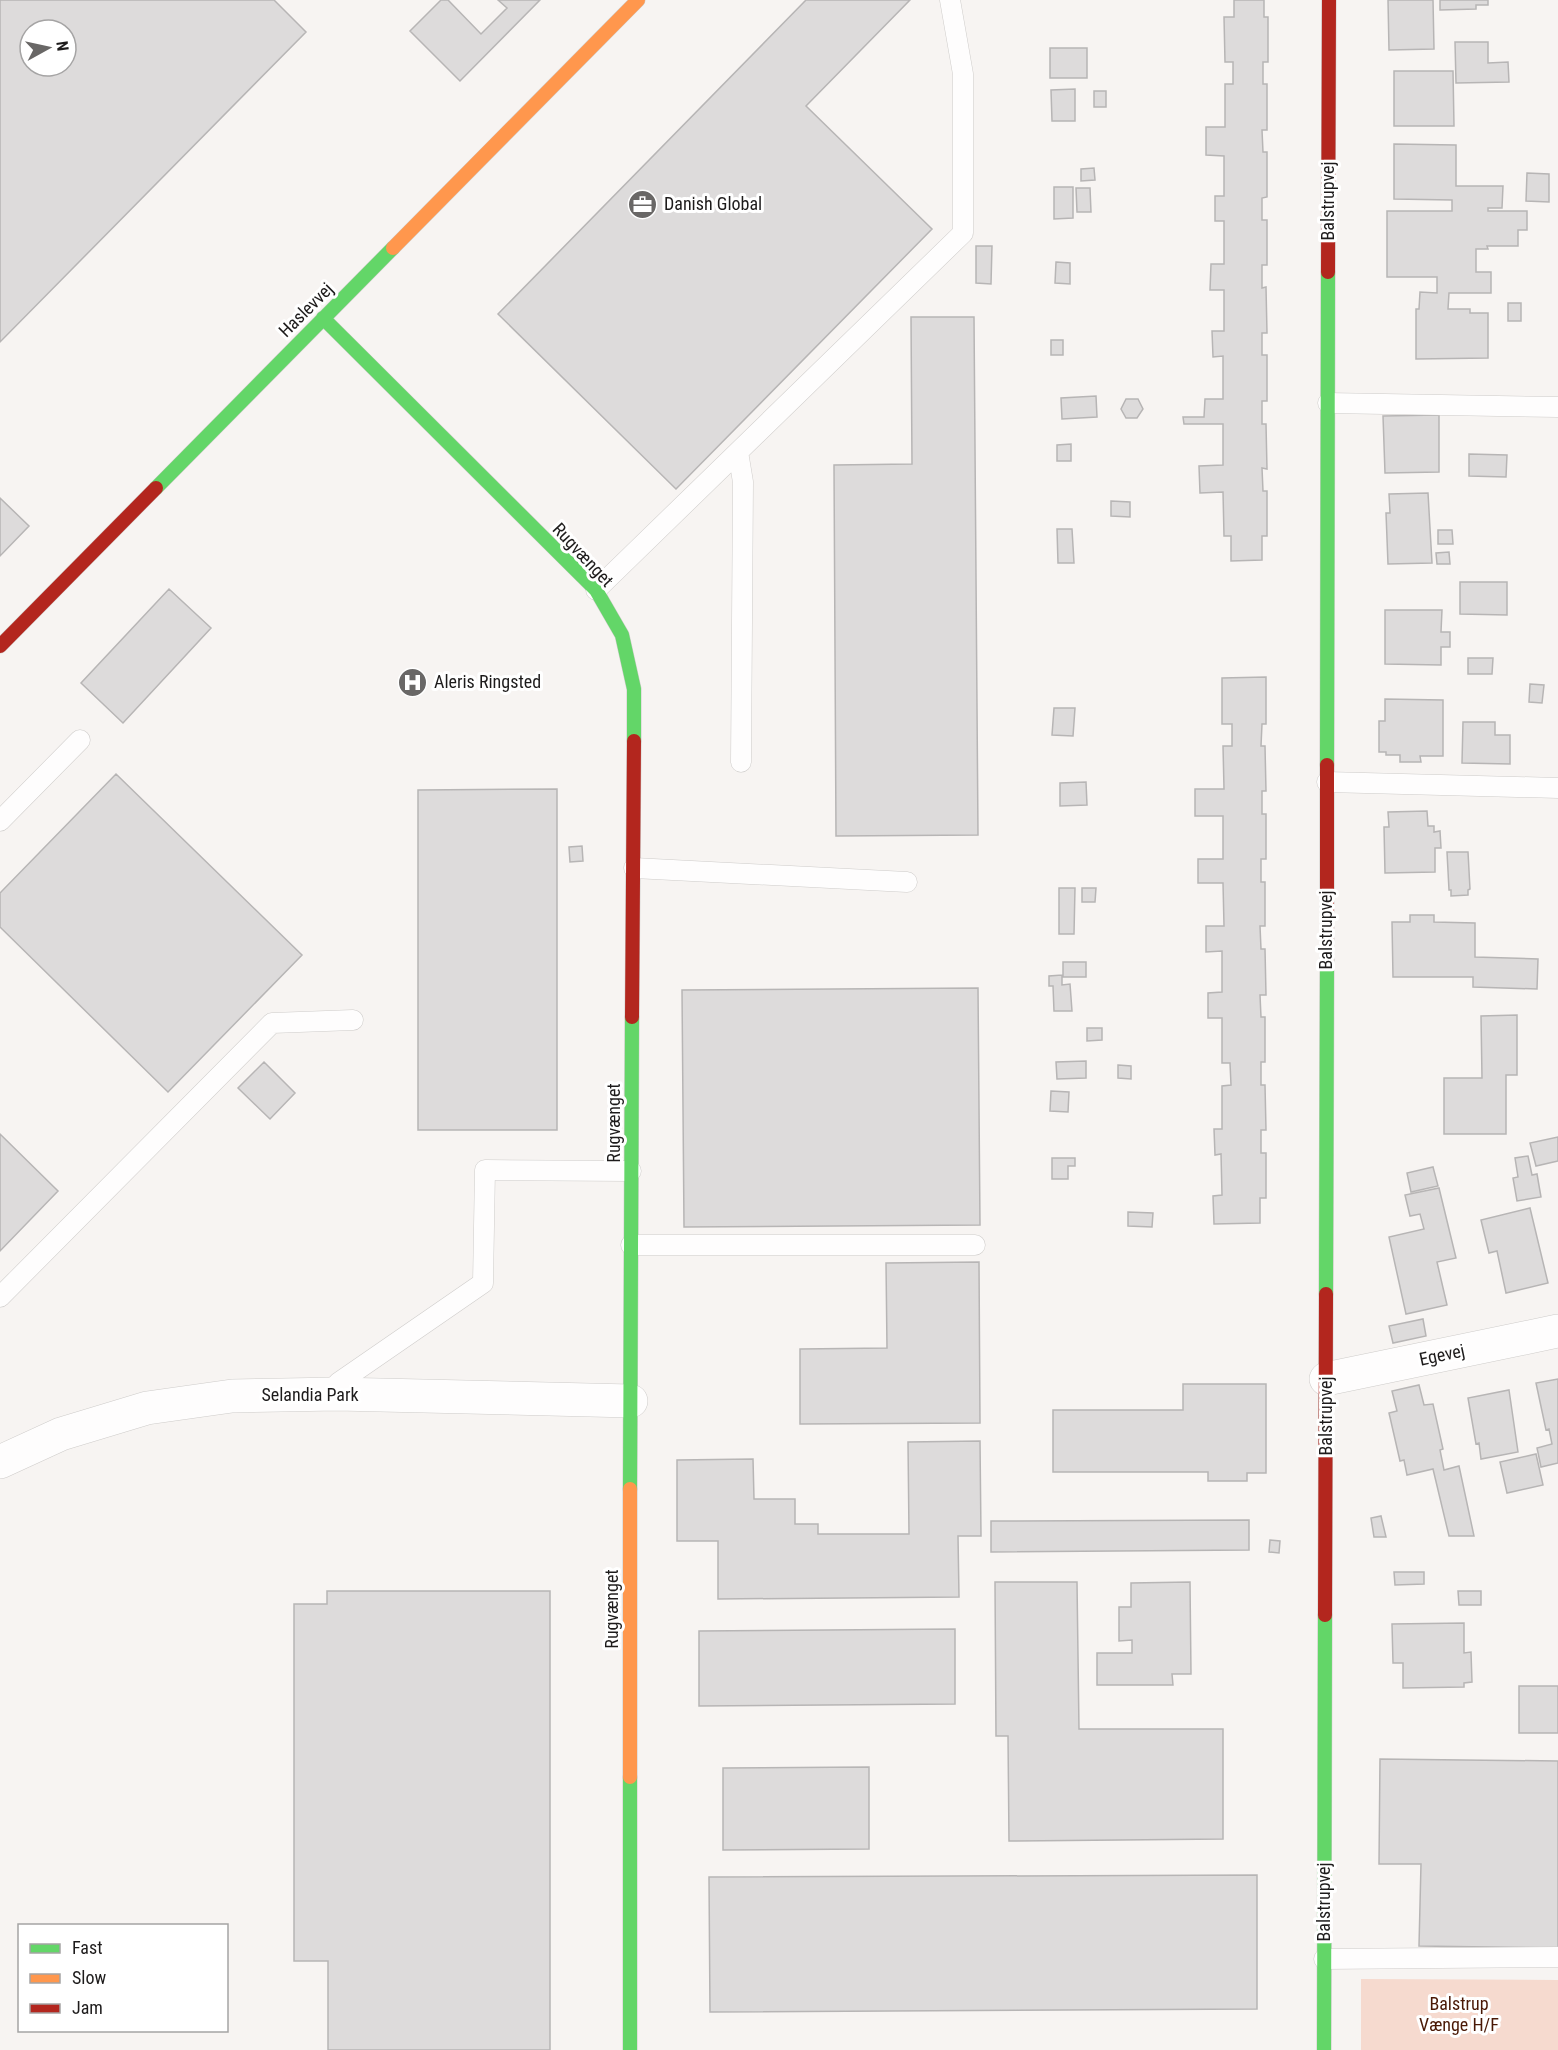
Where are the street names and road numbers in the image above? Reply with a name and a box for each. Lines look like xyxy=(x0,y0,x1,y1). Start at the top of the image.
street label: Balstrupvej xyxy=(1317,161,1338,241)
street label: Haslevvej xyxy=(274,278,337,341)
street label: Rugvænget xyxy=(549,518,618,591)
street label: Balstrupvej xyxy=(1315,890,1336,970)
street label: Rugvænget xyxy=(603,1083,624,1163)
street label: Egevej xyxy=(1417,1339,1467,1370)
street label: Balstrupvej xyxy=(1315,1376,1336,1456)
street label: Selandia Park xyxy=(261,1384,359,1405)
street label: Rugvænget xyxy=(601,1569,622,1649)
street label: Balstrupvej xyxy=(1313,1862,1334,1942)

